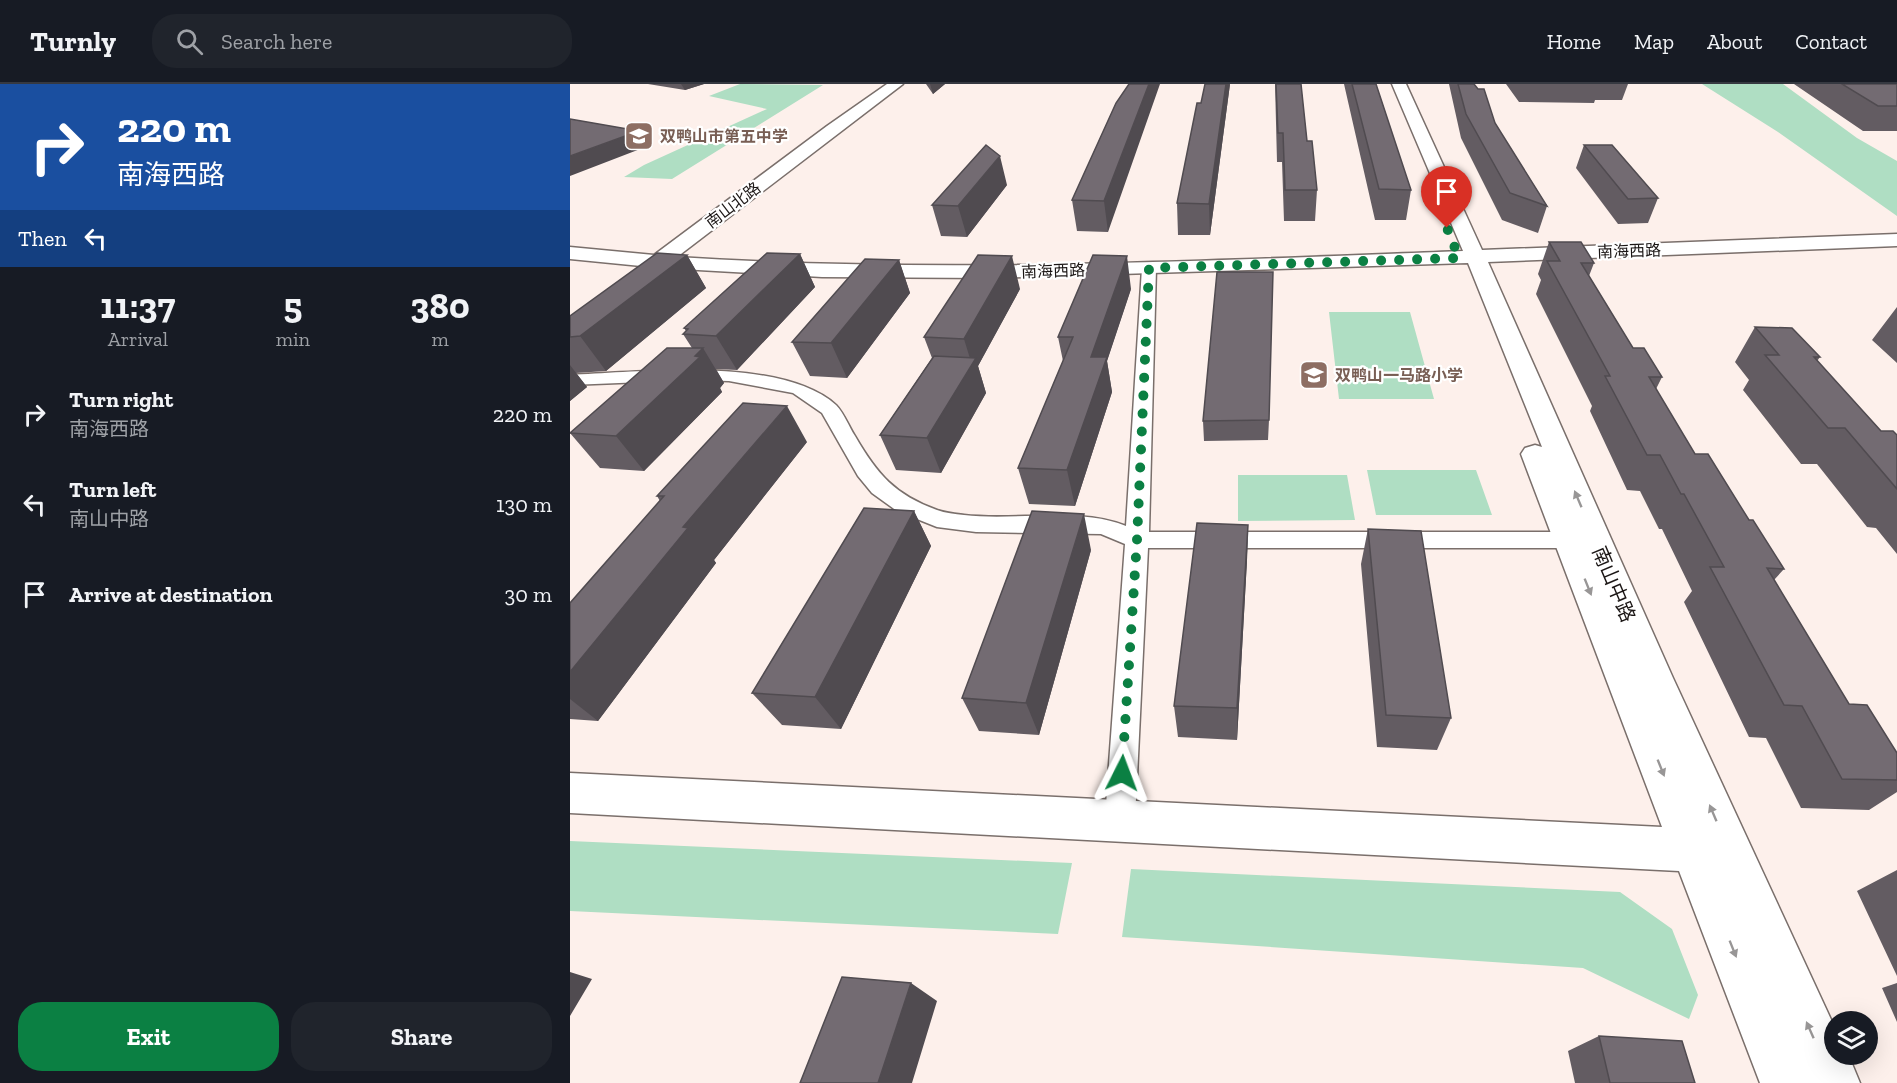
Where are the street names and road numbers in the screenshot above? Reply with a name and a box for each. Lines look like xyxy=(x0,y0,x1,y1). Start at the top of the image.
street label: 南山北路 xyxy=(702,178,764,232)
street label: 南海西路 xyxy=(1597,240,1661,262)
street label: 南海西路 xyxy=(1021,260,1085,282)
street label: 南山中路 xyxy=(1587,542,1641,626)

